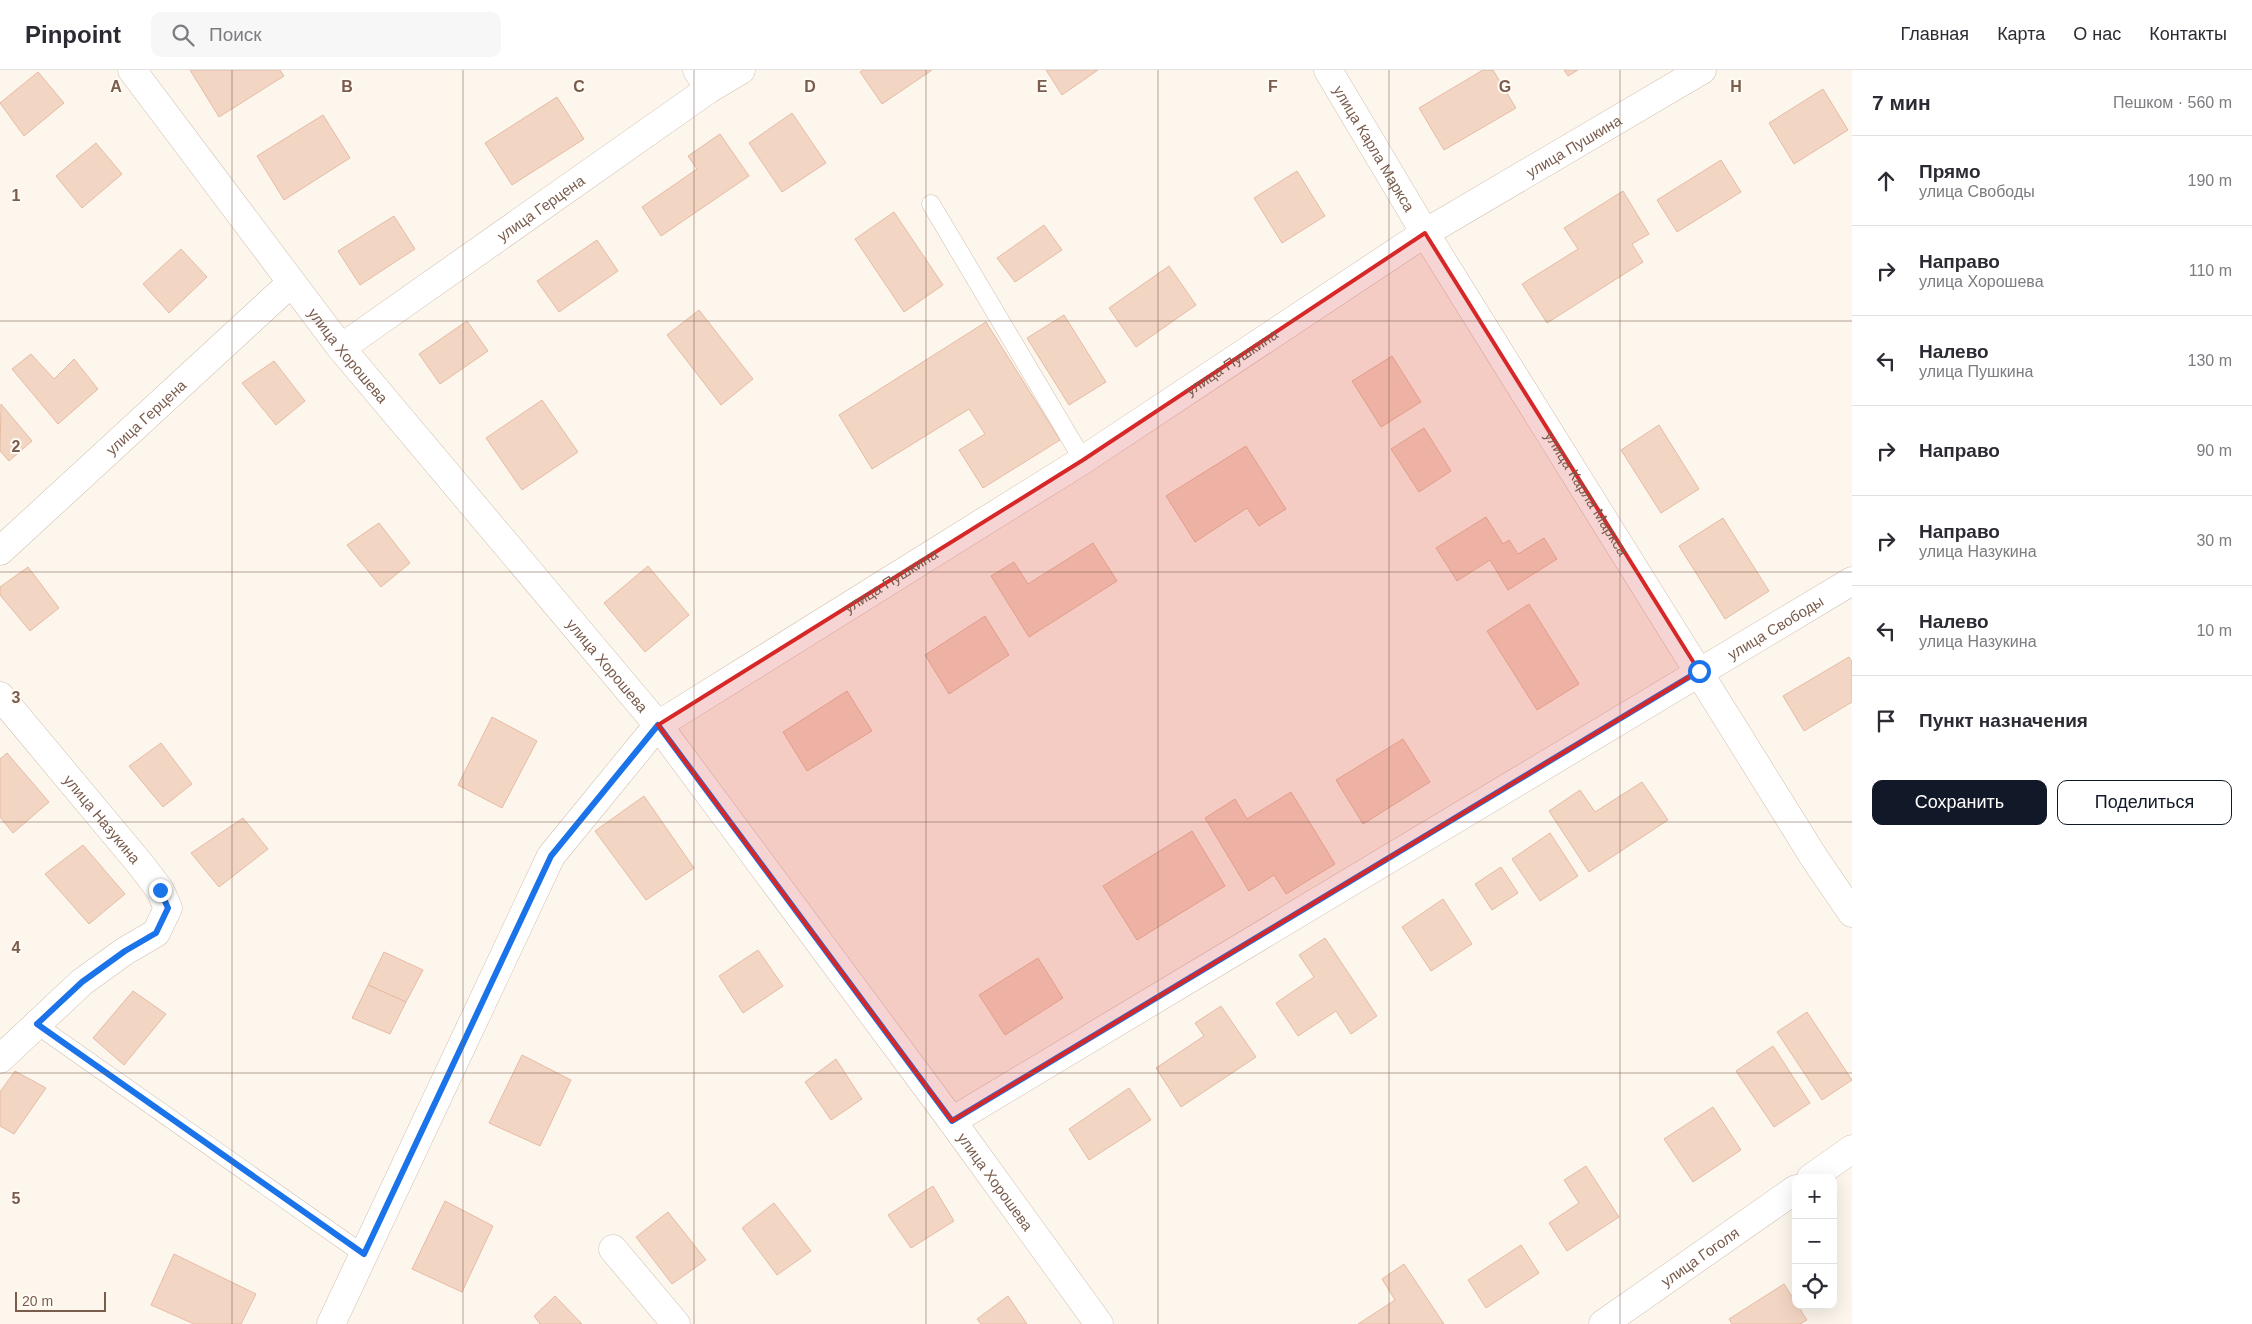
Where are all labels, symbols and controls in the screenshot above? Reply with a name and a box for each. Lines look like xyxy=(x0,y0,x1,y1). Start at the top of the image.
search box xyxy=(151,12,501,57)
text: Pinpoint xyxy=(25,21,121,48)
icon: search xyxy=(169,21,197,49)
text: Поиск xyxy=(209,24,262,45)
text: Главная xyxy=(1901,24,1969,44)
text: Карта xyxy=(1997,24,2045,44)
text: О нас xyxy=(2073,24,2121,44)
text: Контакты xyxy=(2149,24,2227,44)
text: A xyxy=(110,78,122,95)
text: B xyxy=(341,78,353,95)
text: C xyxy=(573,78,585,95)
text: D xyxy=(804,78,816,95)
text: E xyxy=(1037,78,1048,95)
text: F xyxy=(1268,78,1278,95)
text: G xyxy=(1499,78,1511,95)
text: H xyxy=(1730,78,1742,95)
street label: улица Карла Маркса xyxy=(1331,82,1419,215)
text: 7 мин xyxy=(1872,91,1931,114)
text: Пешком · 560 m xyxy=(2113,94,2232,111)
street label: улица Пушкина xyxy=(1523,111,1625,180)
text: Прямо xyxy=(1919,161,1981,182)
icon: ahead xyxy=(1872,167,1900,195)
street label: улица Герцена xyxy=(494,171,588,244)
text: 190 m xyxy=(2188,172,2232,189)
text: улица Свободы xyxy=(1919,183,2035,200)
text: 1 xyxy=(12,187,21,204)
text: Направо xyxy=(1919,251,2000,272)
icon: right xyxy=(1872,257,1900,285)
text: 110 m xyxy=(2189,262,2232,279)
text: улица Хорошева xyxy=(1919,273,2044,290)
street label: улица Хорошева xyxy=(305,304,392,407)
street label: улица Пушкина xyxy=(1182,325,1281,398)
text: Налево xyxy=(1919,341,1989,362)
icon: left xyxy=(1872,347,1900,375)
text: 130 m xyxy=(2188,352,2232,369)
text: улица Пушкина xyxy=(1919,363,2033,380)
street label: улица Герцена xyxy=(102,375,190,458)
street label: улица Карла Маркса xyxy=(1542,428,1633,559)
icon: right xyxy=(1872,437,1900,465)
text: 2 xyxy=(12,438,21,455)
text: Направо xyxy=(1919,440,2000,461)
text: 90 m xyxy=(2196,442,2232,459)
text: Направо xyxy=(1919,521,2000,542)
icon: right xyxy=(1872,527,1900,555)
text: 30 m xyxy=(2196,532,2232,549)
text: улица Назукина xyxy=(1919,543,2037,560)
street label: улица Пушкина xyxy=(840,544,941,616)
street label: улица Свободы xyxy=(1724,592,1826,662)
text: Налево xyxy=(1919,611,1989,632)
street label: улица Хорошева xyxy=(563,615,652,716)
icon: left xyxy=(1872,617,1900,645)
text: 10 m xyxy=(2196,622,2232,639)
text: улица Назукина xyxy=(1919,633,2037,650)
route start xyxy=(1688,660,1711,683)
text: 3 xyxy=(12,689,21,706)
icon: arrive xyxy=(1872,707,1900,735)
text: Пункт назначения xyxy=(1919,710,2088,731)
street label: улица Назукина xyxy=(61,771,145,867)
button: Сохранить xyxy=(1872,780,2047,825)
button: Поделиться xyxy=(2057,780,2232,825)
route end xyxy=(149,879,172,902)
text: 4 xyxy=(12,939,21,956)
street label: улица Хорошева xyxy=(955,1129,1037,1234)
map controls xyxy=(1792,1174,1837,1309)
button: + xyxy=(1792,1174,1837,1219)
text: 5 xyxy=(12,1190,21,1207)
button: − xyxy=(1792,1219,1837,1264)
street label: улица Гоголя xyxy=(1658,1223,1742,1289)
button: locate xyxy=(1792,1264,1837,1309)
scale bar xyxy=(15,1289,106,1312)
text: 20 m xyxy=(22,1293,53,1309)

